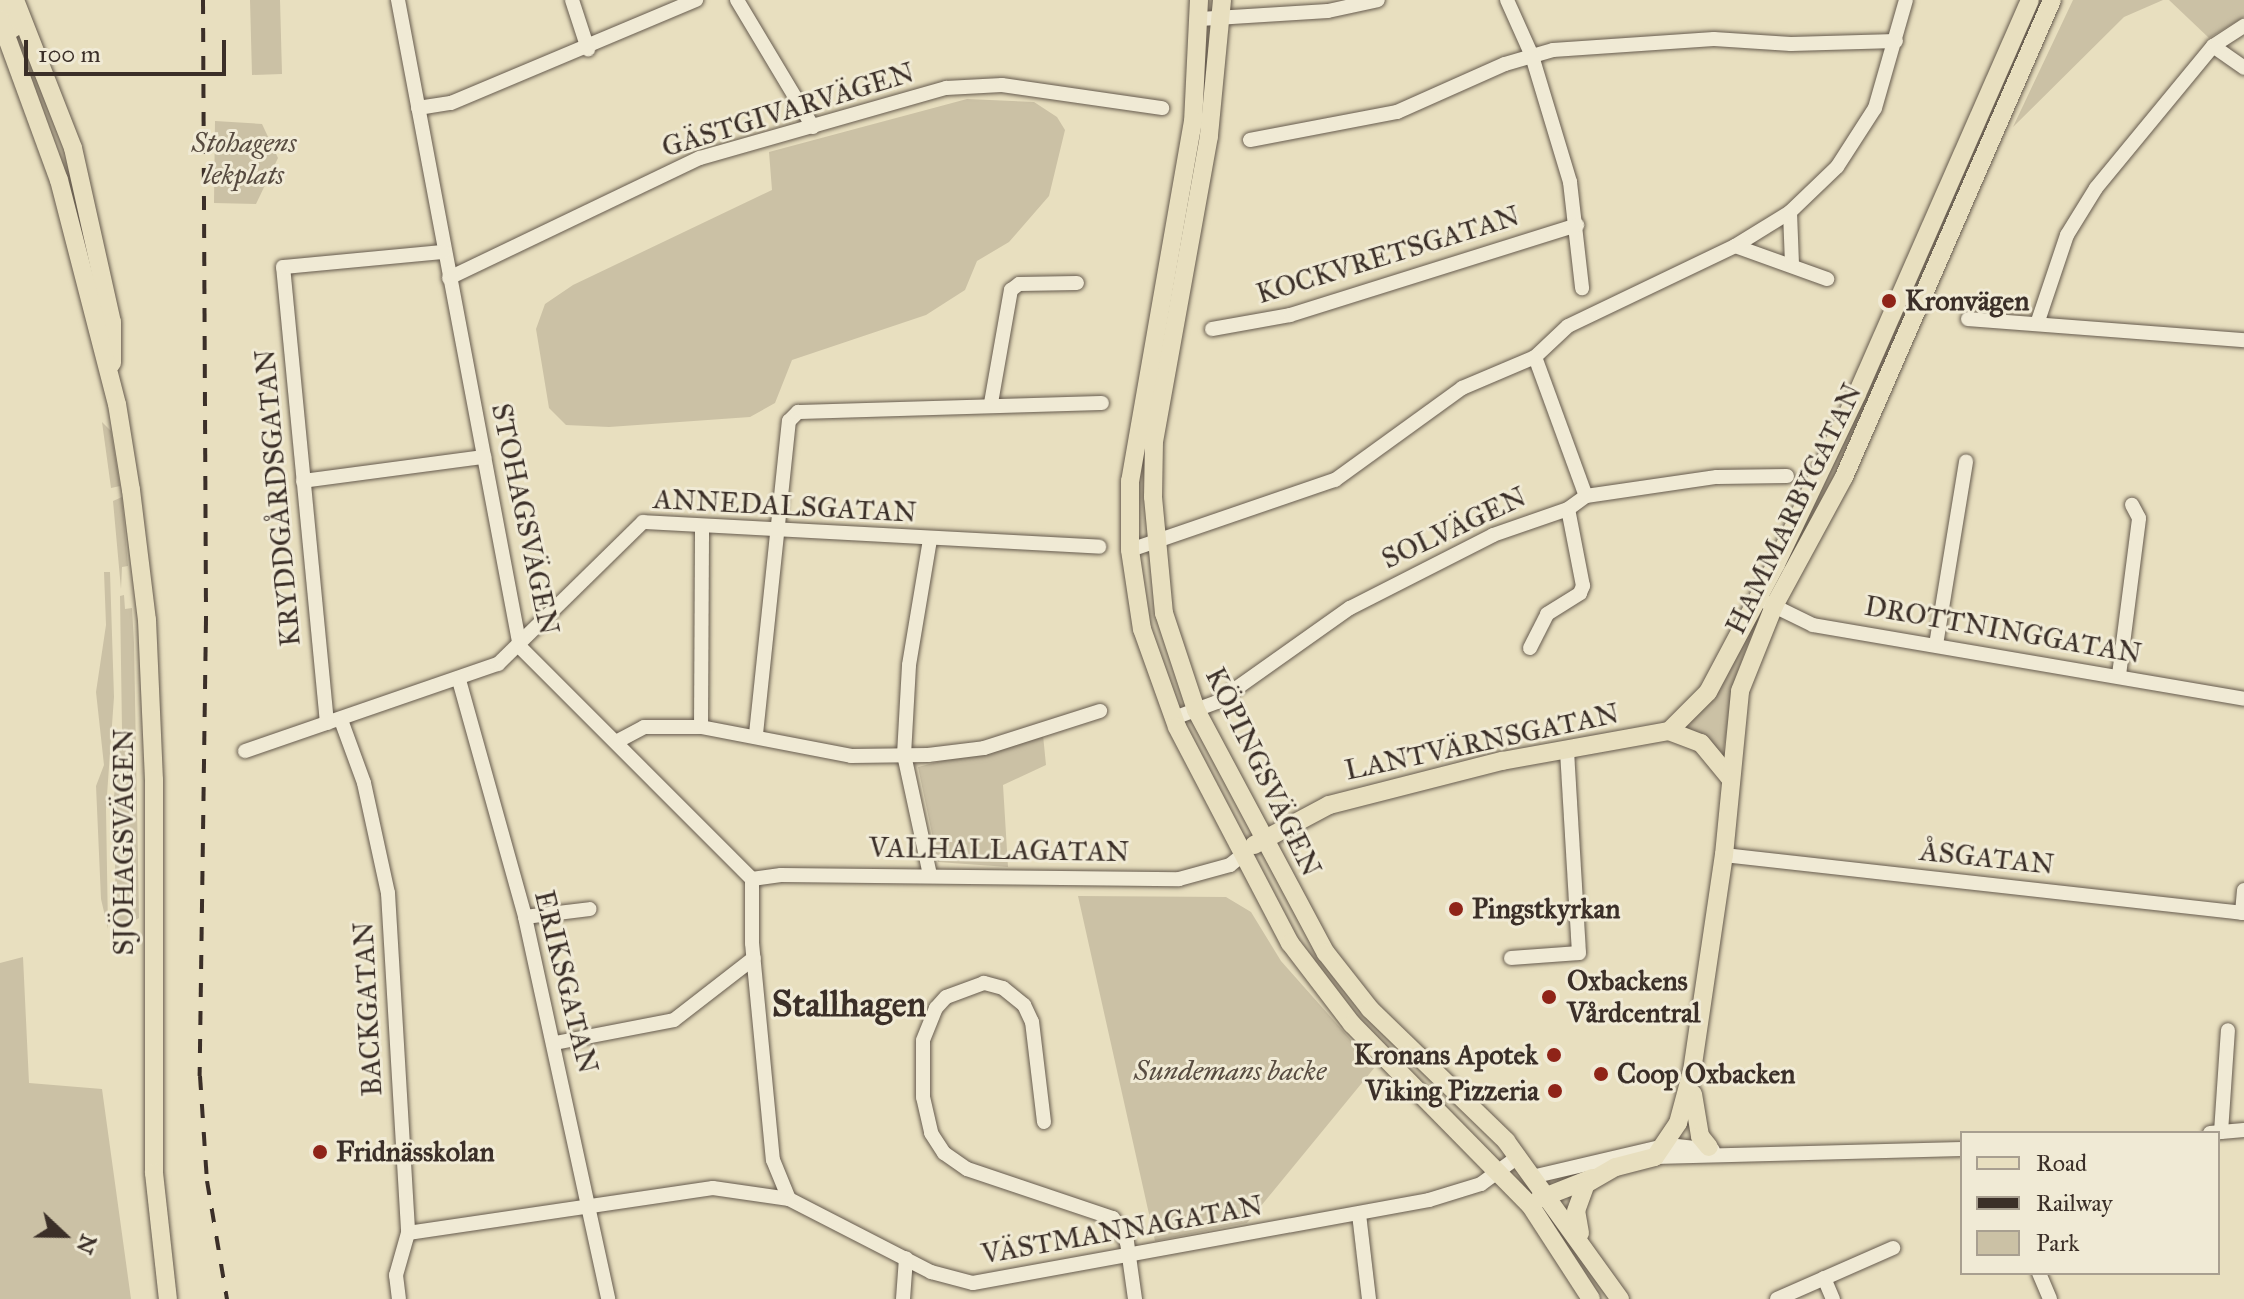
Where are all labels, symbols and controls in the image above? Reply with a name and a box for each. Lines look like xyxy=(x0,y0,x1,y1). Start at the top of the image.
scale bar xyxy=(28,24,230,74)
text: 100 m xyxy=(38,39,101,69)
street label: GÄSTGIVARVÄGEN xyxy=(658,56,918,164)
park label: Stohagens lekplats xyxy=(191,126,297,192)
street label: KOCKVRETSGATAN xyxy=(1252,199,1524,311)
place label: Kronvägen xyxy=(1905,284,2029,318)
marker: Kronvägen xyxy=(1880,292,1898,310)
street label: KRYDDGÅRDSGATAN xyxy=(248,348,308,648)
street label: HAMMARBYGATAN xyxy=(1719,378,1869,640)
street label: STOHAGSVÄGEN xyxy=(484,400,566,638)
street label: SOLVÄGEN xyxy=(1376,480,1532,576)
street label: ANNEDALSGATAN xyxy=(653,482,917,530)
street label: DROTTNINGGATAN xyxy=(1862,589,2144,671)
street label: KÖPINGSVÄGEN xyxy=(1198,662,1328,882)
street label: LANTVÄRNSGATAN xyxy=(1342,697,1622,787)
street label: SJÖHAGSVÄGEN xyxy=(107,728,141,956)
street label: VALHALLAGATAN xyxy=(868,831,1130,869)
street label: ÅSGATAN xyxy=(1918,834,2056,882)
street label: ERIKSGATAN xyxy=(527,887,605,1077)
place label: Pingstkyrkan xyxy=(1472,892,1620,926)
marker: Pingstkyrkan xyxy=(1447,900,1465,918)
street label: BACKGATAN xyxy=(347,921,389,1097)
place label: Oxbackens Vårdcentral xyxy=(1567,964,1700,1030)
district label: Stallhagen xyxy=(772,983,926,1027)
marker: Oxbackens Vårdcentral xyxy=(1538,986,1560,1008)
place label: Kronans Apotek xyxy=(1353,1038,1538,1072)
marker: Kronans Apotek xyxy=(1545,1046,1563,1064)
park label: Sundemans backe xyxy=(1134,1054,1326,1088)
place label: Coop Oxbacken xyxy=(1617,1057,1795,1091)
marker: Coop Oxbacken xyxy=(1592,1065,1610,1083)
place label: Viking Pizzeria xyxy=(1366,1074,1539,1108)
marker: Viking Pizzeria xyxy=(1546,1082,1564,1100)
legend xyxy=(1960,1131,2220,1275)
place label: Fridnässkolan xyxy=(336,1135,495,1169)
marker: Fridnässkolan xyxy=(311,1143,329,1161)
text: Road xyxy=(2036,1148,2087,1178)
text: Railway xyxy=(2036,1188,2113,1218)
street label: VÄSTMANNAGATAN xyxy=(979,1189,1265,1271)
north arrow xyxy=(24,1195,104,1275)
text: Park xyxy=(2036,1228,2079,1258)
text: N xyxy=(71,1230,103,1258)

